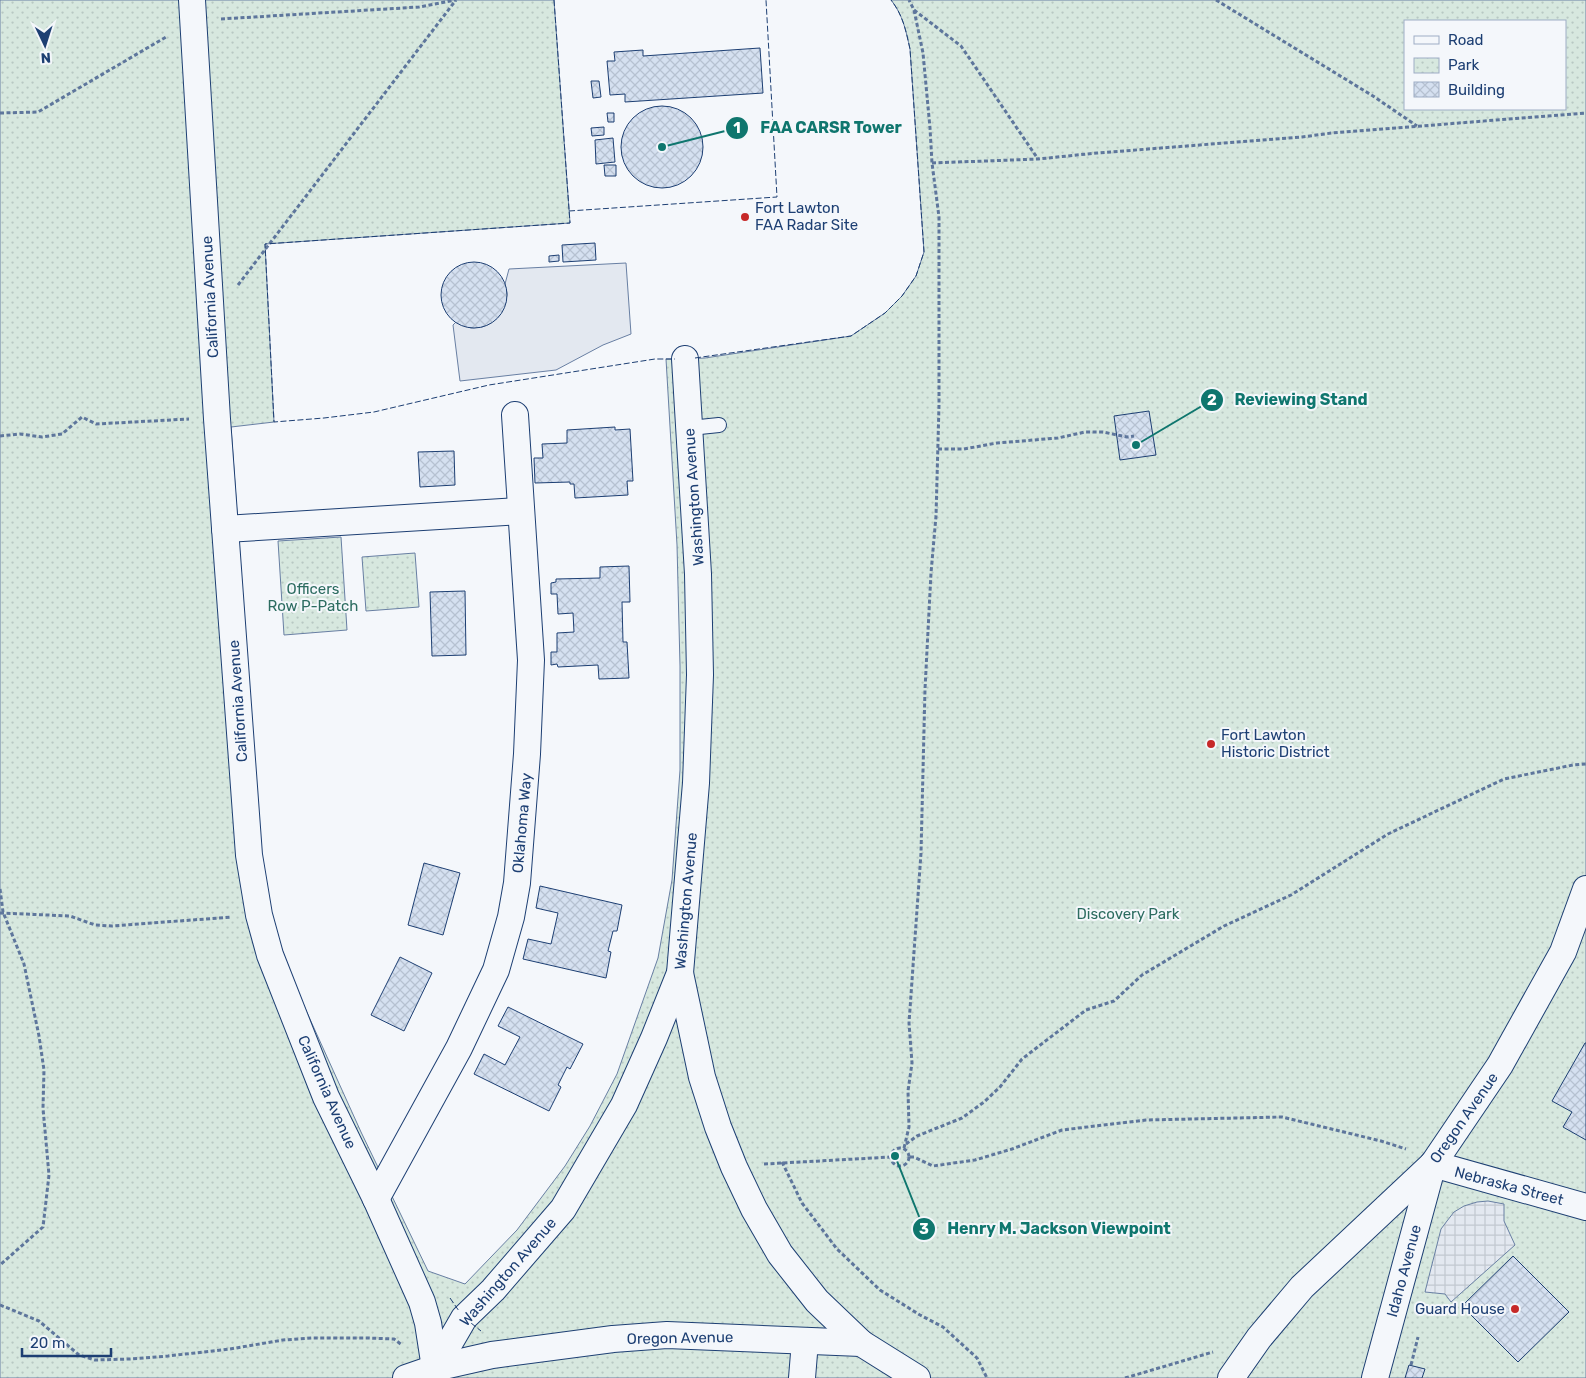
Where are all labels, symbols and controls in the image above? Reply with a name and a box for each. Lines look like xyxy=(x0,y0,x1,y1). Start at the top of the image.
north arrow xyxy=(20,20,70,70)
legend xyxy=(1404,20,1566,110)
text: Road xyxy=(1448,31,1484,49)
text: N xyxy=(40,49,51,66)
text: Park xyxy=(1448,56,1479,74)
text: Building xyxy=(1448,81,1505,99)
callout: FAA CARSR Tower xyxy=(724,112,912,143)
text: FAA CARSR Tower xyxy=(760,118,903,137)
text: 1 xyxy=(733,119,741,137)
place label: Fort Lawton FAA Radar Site xyxy=(755,199,858,234)
marker: Fort Lawton FAA Radar Site xyxy=(739,211,751,223)
street label: California Avenue xyxy=(198,235,222,359)
callout: Reviewing Stand xyxy=(1199,384,1378,415)
text: Reviewing Stand xyxy=(1234,390,1368,409)
text: 2 xyxy=(1207,391,1217,409)
street label: Washington Avenue xyxy=(680,428,708,566)
park label: Officers Row P-Patch xyxy=(267,580,359,615)
street label: California Avenue xyxy=(225,639,251,763)
place label: Fort Lawton Historic District xyxy=(1221,726,1330,761)
marker: Fort Lawton Historic District xyxy=(1205,738,1217,750)
street label: Oklahoma Way xyxy=(509,772,535,874)
street label: Washington Avenue xyxy=(671,832,701,970)
park label: Discovery Park xyxy=(1076,905,1180,923)
street label: California Avenue xyxy=(294,1032,360,1152)
street label: Oregon Avenue xyxy=(1426,1069,1502,1167)
street label: Nebraska Street xyxy=(1452,1163,1566,1209)
callout: Henry M. Jackson Viewpoint xyxy=(912,1213,1181,1244)
street label: Washington Avenue xyxy=(456,1214,560,1330)
text: Henry M. Jackson Viewpoint xyxy=(947,1219,1171,1238)
text: 3 xyxy=(919,1220,929,1238)
street label: Idaho Avenue xyxy=(1383,1223,1425,1319)
place label: Guard House xyxy=(1415,1300,1505,1318)
marker: Guard House xyxy=(1509,1303,1521,1315)
scale bar xyxy=(22,1326,111,1358)
street label: Oregon Avenue xyxy=(627,1328,733,1348)
text: 20 m xyxy=(30,1334,65,1352)

